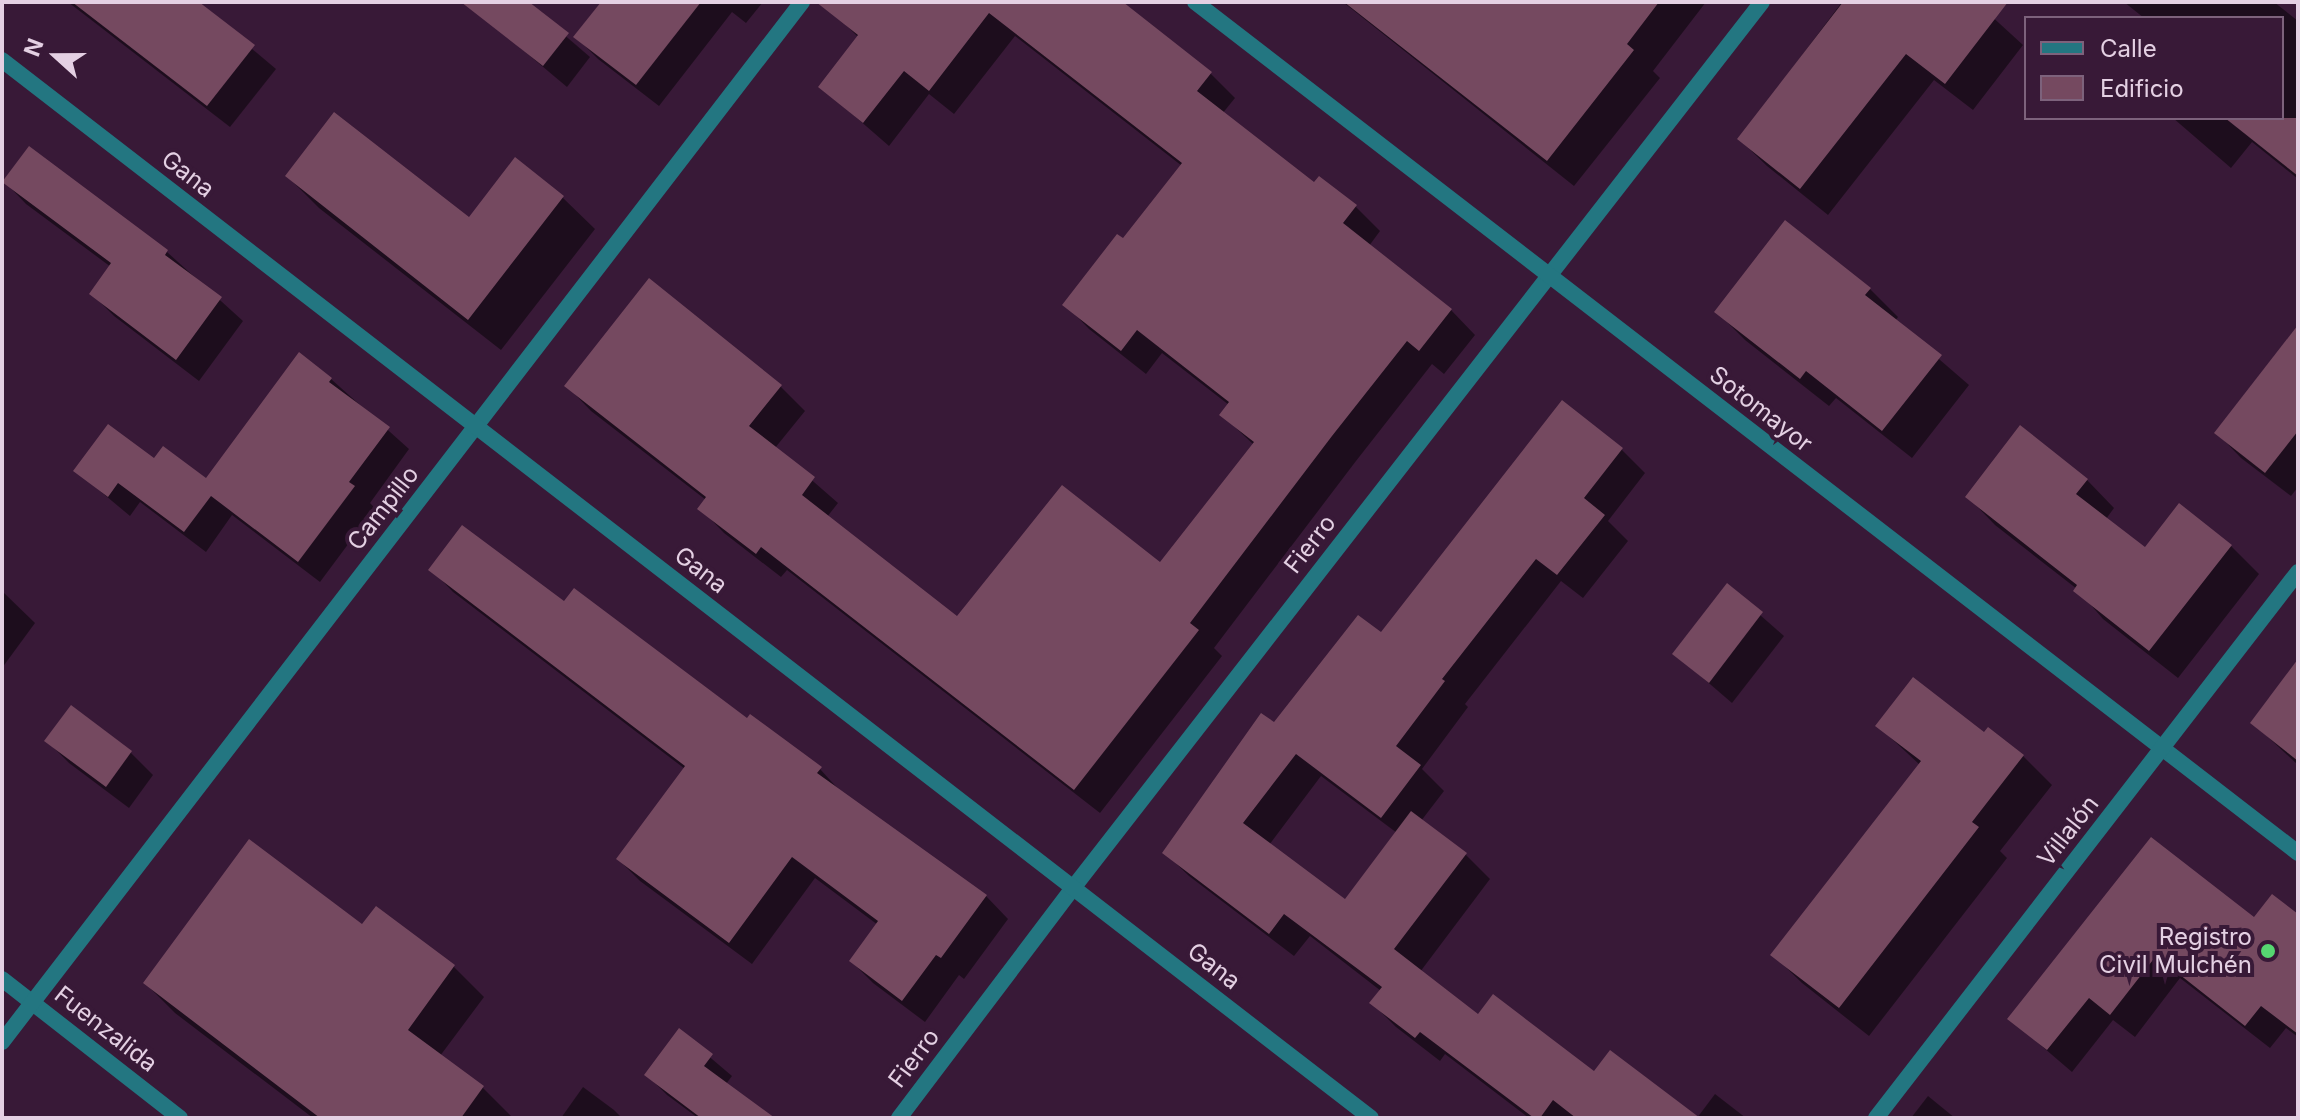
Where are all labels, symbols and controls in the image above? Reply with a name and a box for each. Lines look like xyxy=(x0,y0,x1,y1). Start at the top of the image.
north arrow xyxy=(16,16,96,96)
legend xyxy=(2024,16,2284,120)
text: Calle xyxy=(2100,34,2157,63)
text: N xyxy=(18,35,49,60)
text: Edificio xyxy=(2100,74,2184,103)
street label: Gana xyxy=(156,144,220,204)
street label: Sotomayor xyxy=(1704,360,1818,458)
street label: Campillo xyxy=(341,460,425,556)
street label: Fierro xyxy=(1278,509,1342,579)
street label: Gana xyxy=(669,540,733,600)
street label: Villalón xyxy=(2031,790,2105,872)
place label: Registro Civil Mulchén xyxy=(2099,923,2252,979)
street label: Gana xyxy=(1182,936,1246,996)
marker: Registro Civil Mulchén xyxy=(2259,942,2277,960)
street label: Fuenzalida xyxy=(49,980,163,1078)
street label: Fierro xyxy=(883,1023,945,1093)

